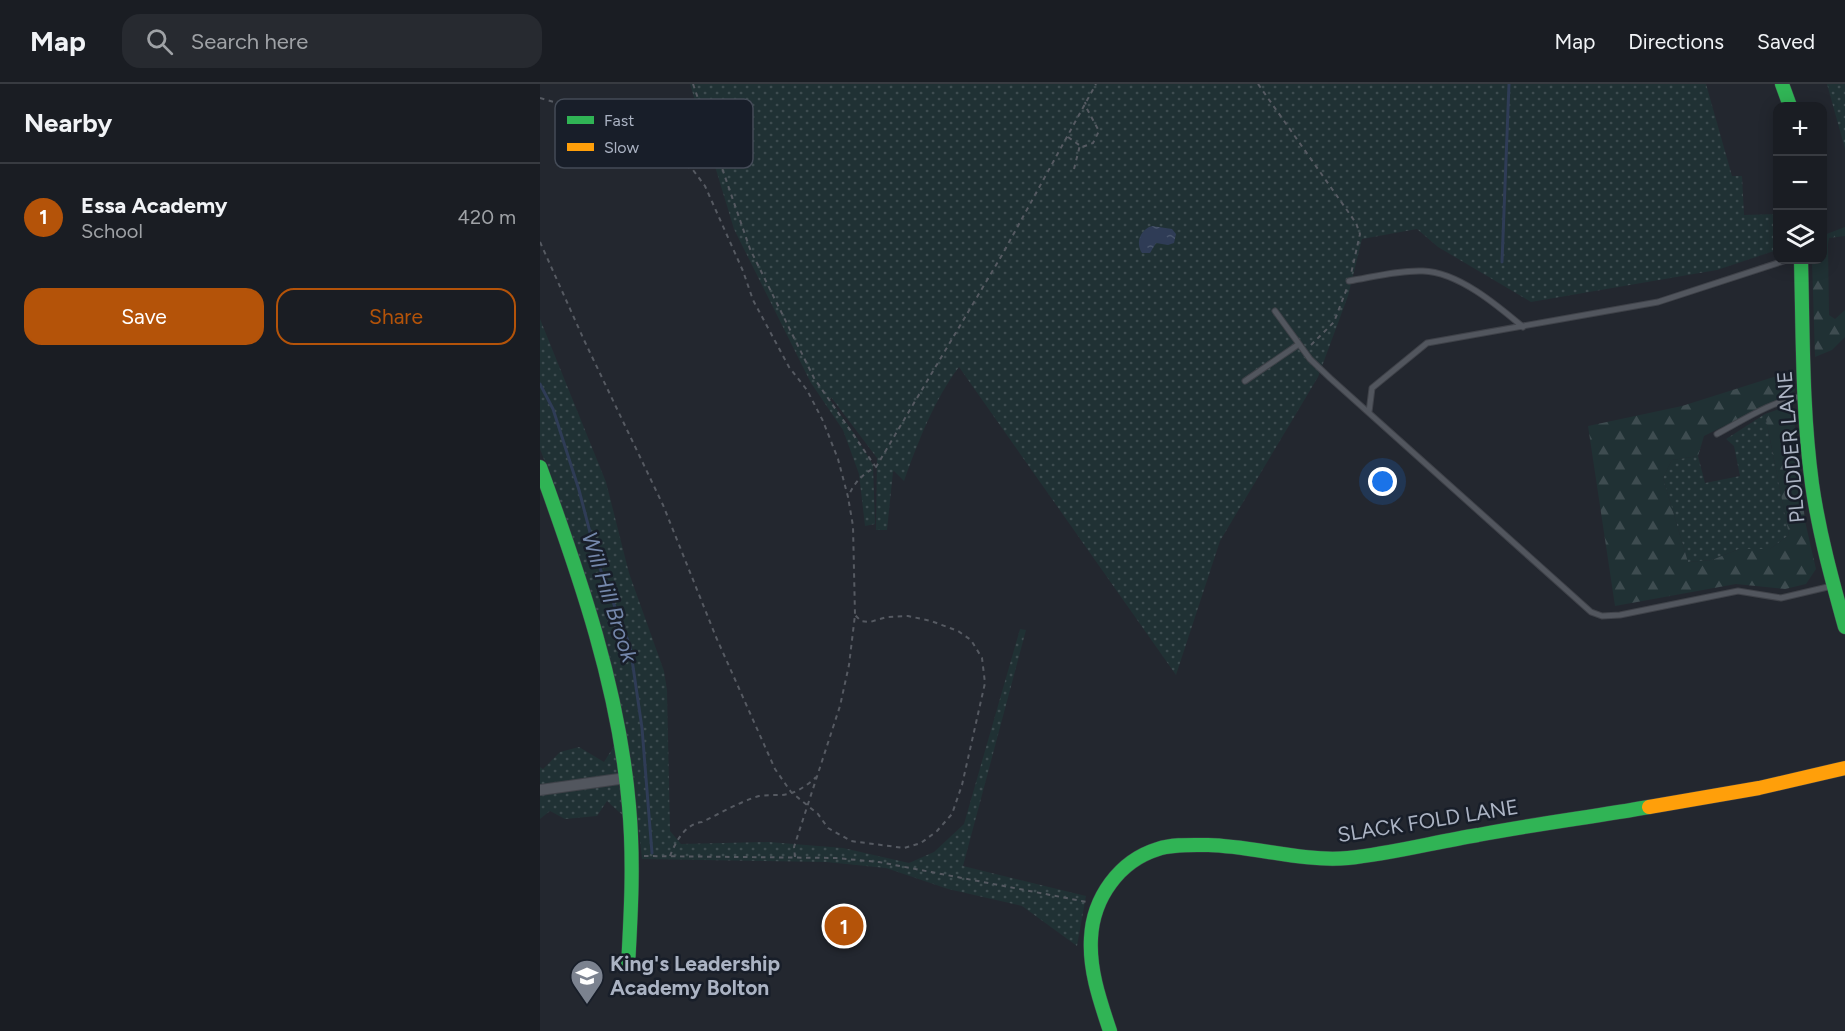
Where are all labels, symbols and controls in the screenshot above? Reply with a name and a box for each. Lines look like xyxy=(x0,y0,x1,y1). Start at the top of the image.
search box xyxy=(122,14,542,68)
text: Map xyxy=(30,24,86,58)
icon: search xyxy=(143,25,176,58)
text: Search here xyxy=(191,28,308,55)
text: Map xyxy=(1554,29,1595,54)
text: Directions xyxy=(1628,29,1724,54)
text: Saved xyxy=(1757,29,1815,54)
legend xyxy=(555,99,753,168)
map controls xyxy=(1773,102,1827,264)
button: + xyxy=(1773,102,1827,156)
text: Nearby xyxy=(24,107,112,139)
text: Fast xyxy=(604,111,634,130)
text: Slow xyxy=(604,138,639,157)
button: − xyxy=(1773,156,1827,210)
text: Essa Academy xyxy=(81,192,227,219)
text: 1 xyxy=(39,205,48,229)
text: 420 m xyxy=(458,205,516,229)
button: layers xyxy=(1773,210,1827,264)
text: School xyxy=(81,219,143,243)
button: Save xyxy=(24,288,264,345)
button: Share xyxy=(276,288,516,345)
street label: PLODDER LANE xyxy=(1771,370,1810,524)
your location xyxy=(1368,467,1397,496)
water label: Will Hill Brook xyxy=(576,529,644,667)
street label: SLACK FOLD LANE xyxy=(1336,794,1520,847)
pin: 1 xyxy=(824,904,864,948)
place label: King's Leadership Academy Bolton xyxy=(610,951,780,1000)
school or university icon: King's Leadership Academy Bolton xyxy=(569,958,605,1005)

